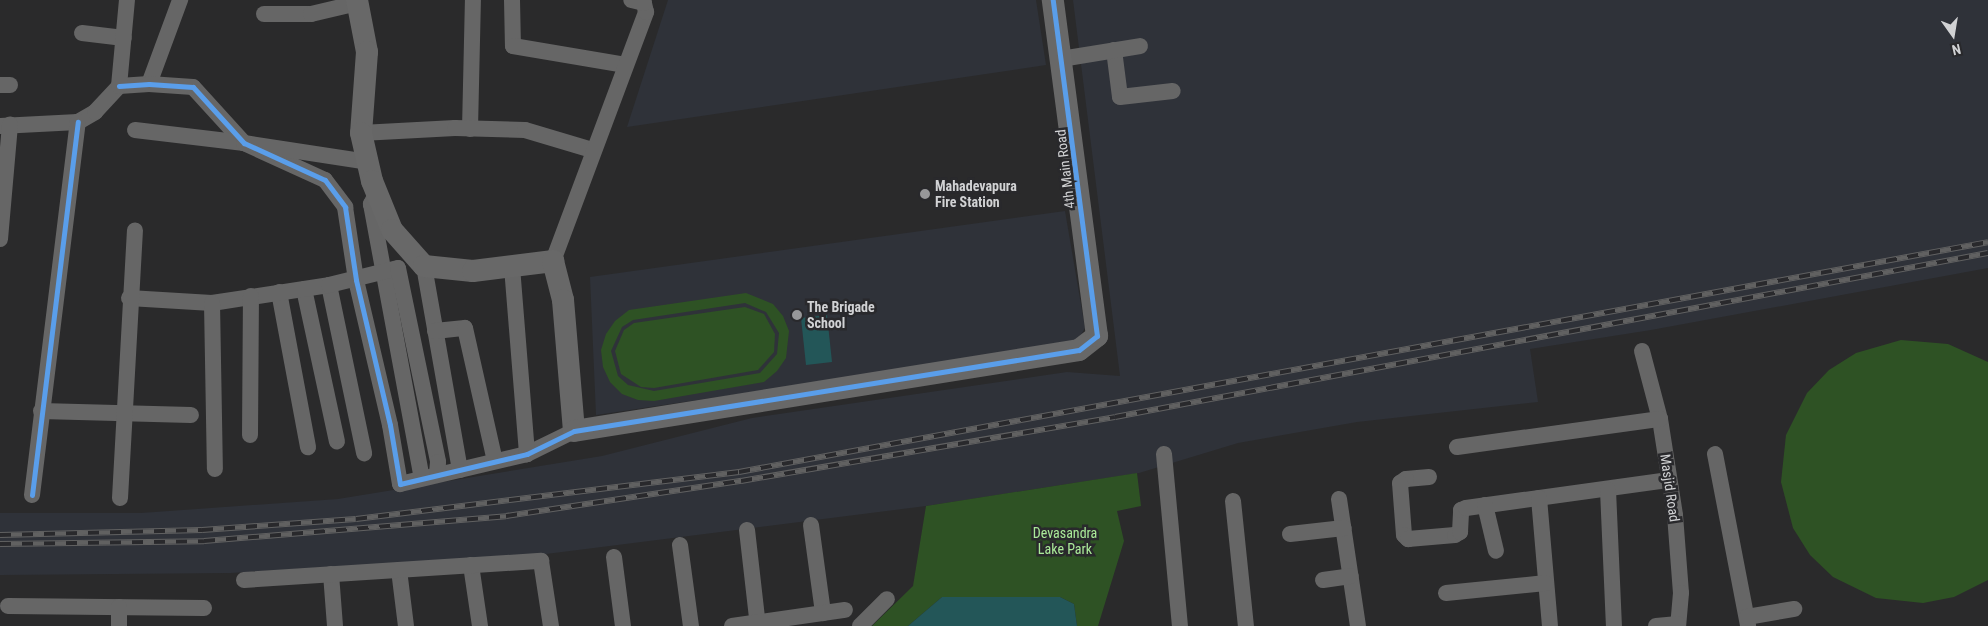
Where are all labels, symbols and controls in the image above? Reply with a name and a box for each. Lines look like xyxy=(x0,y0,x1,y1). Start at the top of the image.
north arrow xyxy=(1928,10,1978,60)
text: N xyxy=(1950,41,1962,58)
street label: 4th Main Road xyxy=(1052,128,1078,210)
place label: Mahadevapura Fire Station xyxy=(935,178,1017,210)
marker: Mahadevapura Fire Station xyxy=(919,188,931,200)
place label: The Brigade School xyxy=(807,299,875,332)
marker: The Brigade School xyxy=(791,309,803,321)
street label: Masjid Road xyxy=(1657,453,1683,523)
park label: Devasandra Lake Park xyxy=(1033,525,1097,558)

